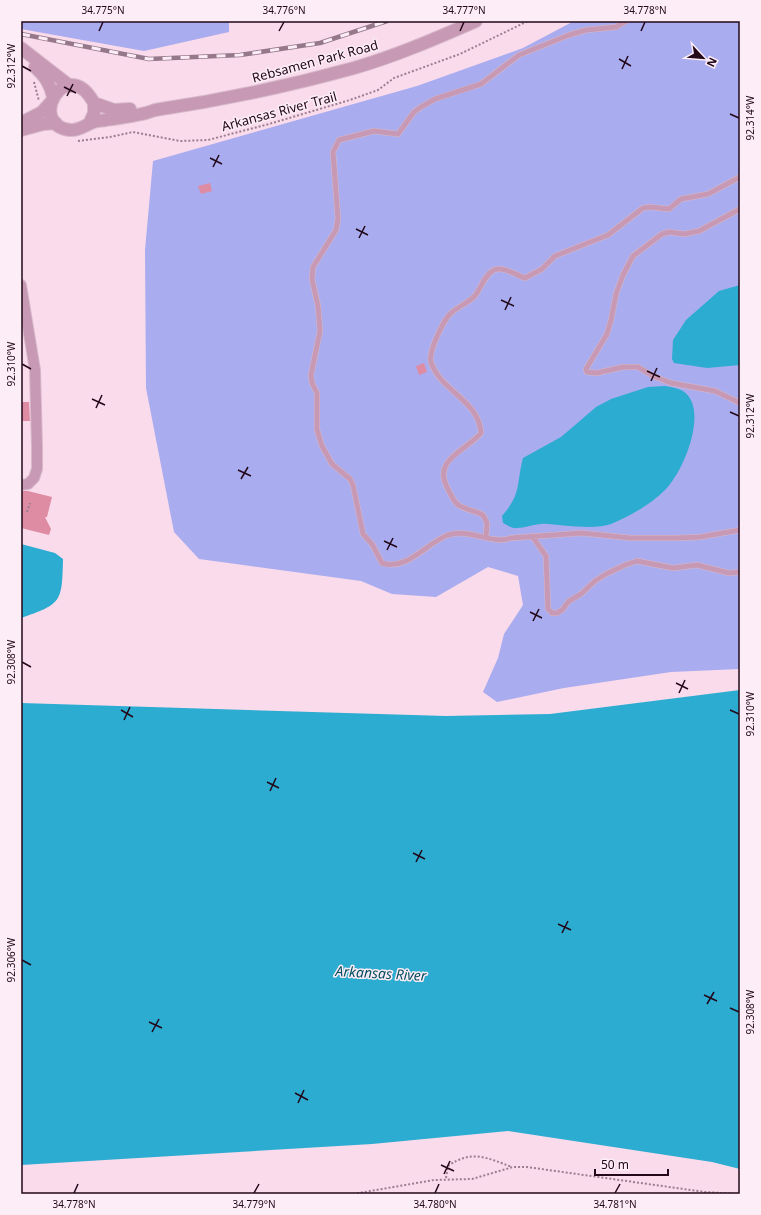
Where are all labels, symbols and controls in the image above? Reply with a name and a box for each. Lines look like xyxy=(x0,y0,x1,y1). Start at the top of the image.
text: 34.775°N xyxy=(81,3,125,17)
text: 34.776°N xyxy=(262,3,306,17)
text: 34.777°N xyxy=(442,3,486,17)
text: 34.778°N xyxy=(623,3,667,17)
street label: Rebsamen Park Road xyxy=(250,35,380,87)
north arrow xyxy=(683,38,723,78)
text: 92.312°W xyxy=(4,43,18,88)
text: N xyxy=(704,55,721,70)
street label: Arkansas River Trail xyxy=(219,87,339,135)
text: 92.314°W xyxy=(743,95,757,140)
text: 92.310°W xyxy=(4,341,18,386)
text: 92.312°W xyxy=(743,393,757,438)
text: 92.308°W xyxy=(4,639,18,684)
text: 92.310°W xyxy=(743,691,757,736)
text: 92.306°W xyxy=(4,937,18,982)
water label: Arkansas River xyxy=(334,961,427,985)
text: 92.308°W xyxy=(743,989,757,1034)
scale bar xyxy=(595,1151,668,1177)
text: 50 m xyxy=(601,1156,629,1173)
text: 34.778°N xyxy=(52,1197,96,1211)
text: 34.779°N xyxy=(232,1197,276,1211)
text: 34.780°N xyxy=(413,1197,457,1211)
text: 34.781°N xyxy=(593,1197,637,1211)

